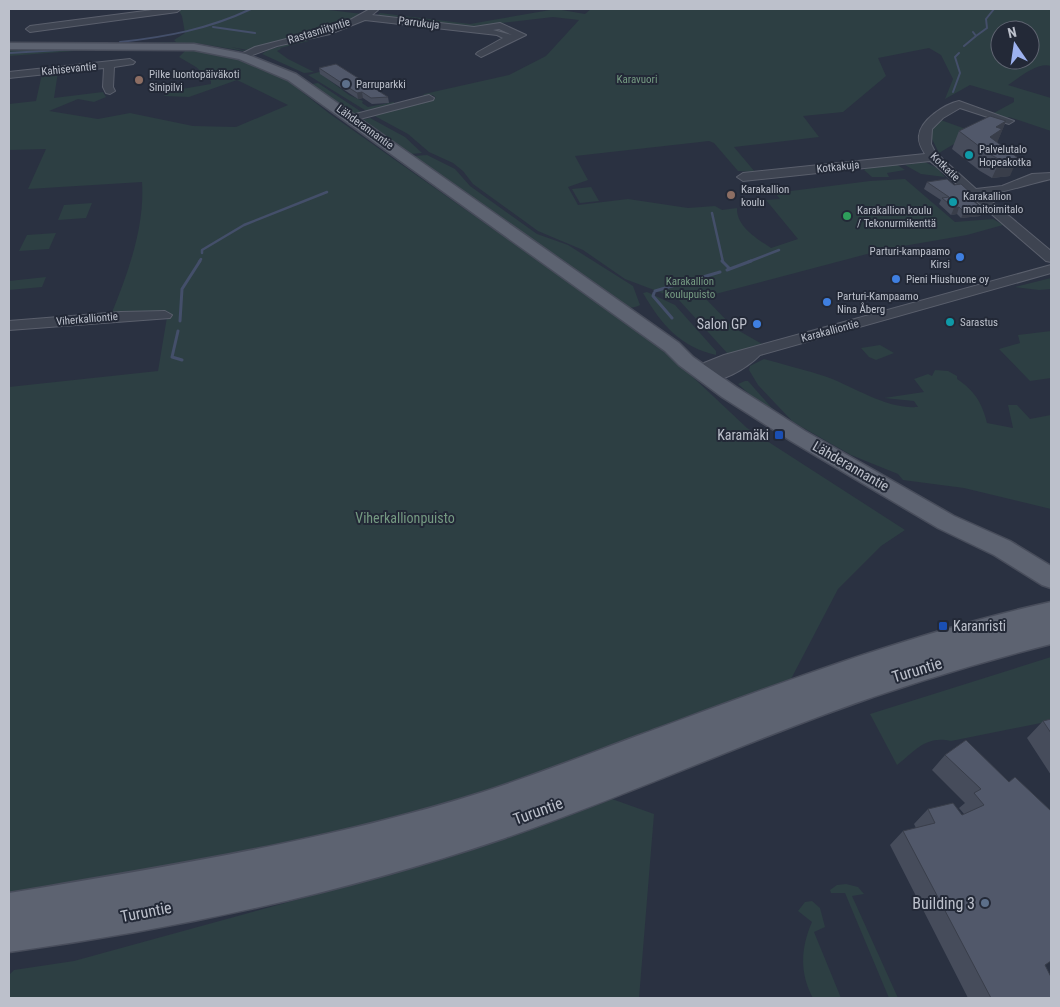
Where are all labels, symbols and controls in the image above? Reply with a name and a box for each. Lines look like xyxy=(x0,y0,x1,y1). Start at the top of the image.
street label: Parrukuja xyxy=(398,14,440,32)
street label: Rastasniityntie xyxy=(286,15,352,47)
north arrow xyxy=(990,20,1040,70)
text: N xyxy=(1006,24,1018,41)
street label: Kahisevantie xyxy=(41,60,97,78)
place label: Pilke luontopäiväkoti Sinipilvi xyxy=(149,68,239,94)
park label: Karavuori xyxy=(616,73,658,86)
marker: Pilke luontopäiväkoti Sinipilvi xyxy=(133,74,145,86)
marker: Parruparkki xyxy=(340,78,352,90)
place label: Parruparkki xyxy=(356,78,406,91)
street label: Lähderannantie xyxy=(334,102,396,152)
place label: Palvelutalo Hopeakotka xyxy=(979,143,1031,169)
marker: Palvelutalo Hopeakotka xyxy=(963,149,975,161)
street label: Kotkatie xyxy=(928,150,962,184)
street label: Kotkakuja xyxy=(816,158,860,176)
place label: Karakallion koulu xyxy=(741,183,789,209)
marker: Karakallion koulu xyxy=(725,189,737,201)
place label: Karakallion monitoimitalo xyxy=(963,190,1024,216)
marker: Karakallion monitoimitalo xyxy=(947,196,959,208)
place label: Karakallion koulu / Tekonurmikenttä xyxy=(857,204,936,230)
marker: Karakallion koulu / Tekonurmikenttä xyxy=(841,210,853,222)
place label: Parturi-kampaamo Kirsi xyxy=(870,245,950,271)
marker: Parturi-kampaamo Kirsi xyxy=(954,251,966,263)
marker: Pieni Hiushuone oy xyxy=(890,273,902,285)
place label: Pieni Hiushuone oy xyxy=(906,273,989,286)
park label: Karakallion koulupuisto xyxy=(665,275,716,301)
place label: Parturi-Kampaamo Nina Åberg xyxy=(837,290,919,316)
marker: Parturi-Kampaamo Nina Åberg xyxy=(821,296,833,308)
street label: Viherkalliontie xyxy=(55,310,119,328)
place label: Salon GP xyxy=(697,316,747,332)
marker: Sarastus xyxy=(944,316,956,328)
place label: Sarastus xyxy=(960,316,998,329)
street label: Karakalliontie xyxy=(800,317,860,345)
marker: Salon GP xyxy=(751,318,763,330)
place label: Karamäki xyxy=(717,427,769,443)
marker: Karamäki xyxy=(773,429,785,441)
street label: Lähderannantie xyxy=(810,438,892,494)
park label: Viherkallionpuisto xyxy=(355,510,455,526)
place label: Karanristi xyxy=(953,618,1006,634)
marker: Karanristi xyxy=(937,620,949,632)
street label: Turuntie xyxy=(890,653,944,687)
street label: Turuntie xyxy=(511,793,565,829)
place label: Building 3 xyxy=(912,894,975,913)
marker: Building 3 xyxy=(979,897,991,909)
street label: Turuntie xyxy=(119,898,173,926)

